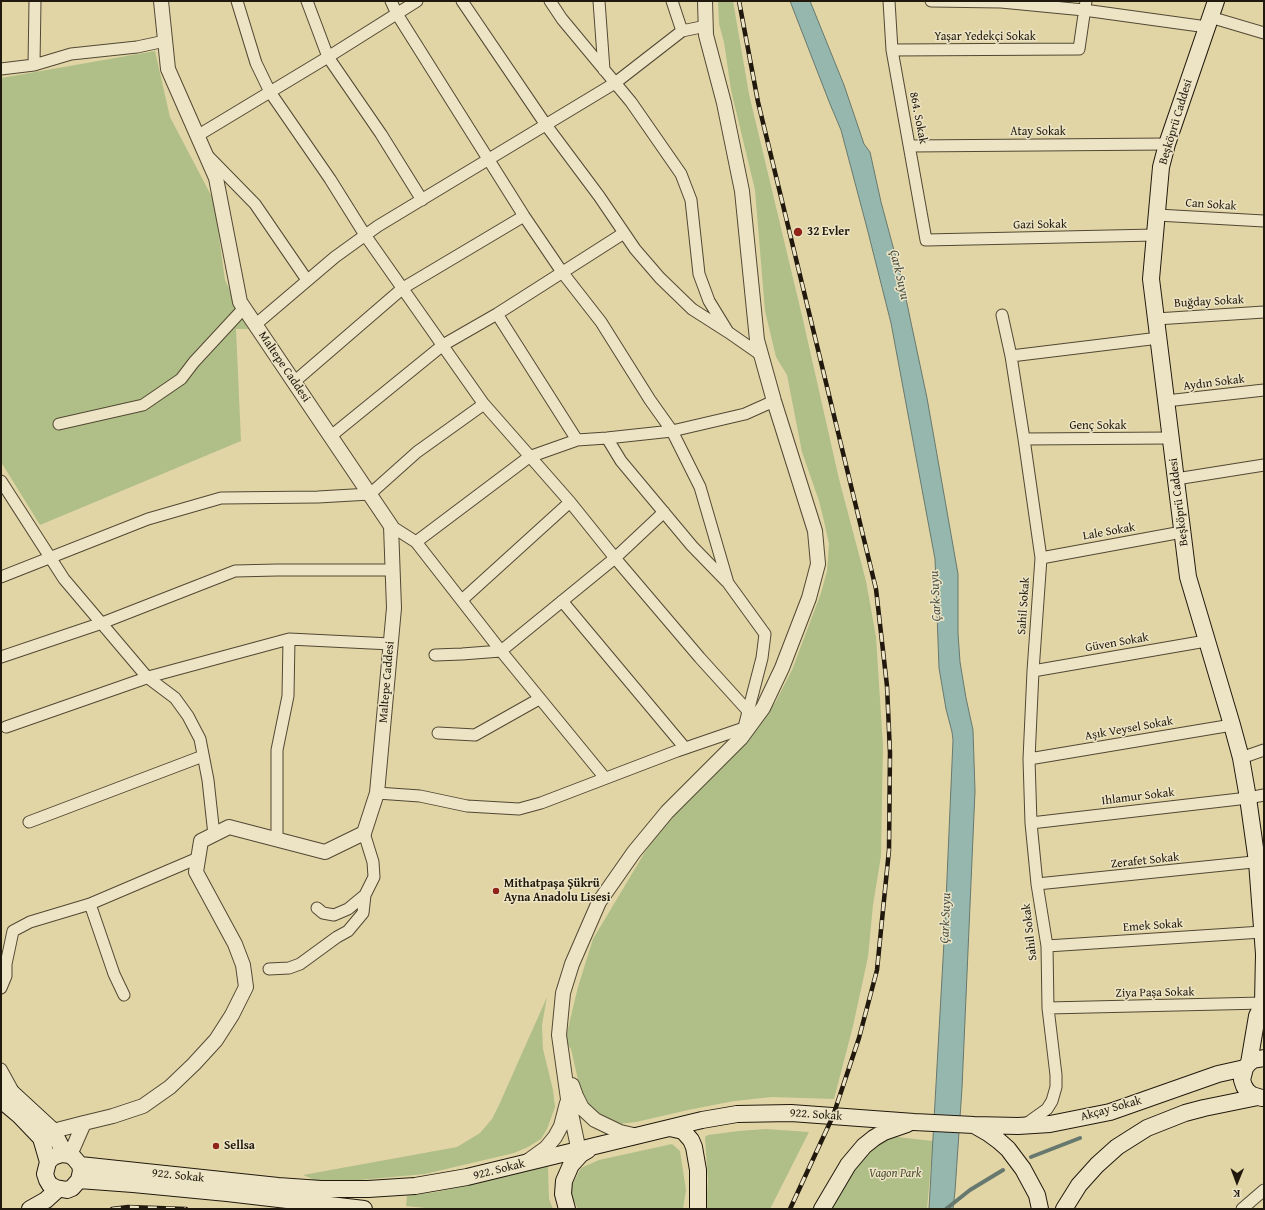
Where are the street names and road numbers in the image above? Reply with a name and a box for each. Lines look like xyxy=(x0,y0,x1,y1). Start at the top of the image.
street label: Yaşar Yedekçi Sokak xyxy=(934,30,1036,44)
street label: Beşköprü Caddesi xyxy=(1156,77,1196,167)
street label: 864. Sokak xyxy=(906,91,930,145)
street label: Atay Sokak xyxy=(1010,125,1066,139)
street label: Can Sokak xyxy=(1185,196,1237,214)
street label: Gazi Sokak xyxy=(1013,217,1067,233)
street label: Buğday Sokak xyxy=(1174,293,1244,311)
street label: Maltepe Caddesi xyxy=(255,329,313,405)
street label: Aydın Sokak xyxy=(1183,372,1245,394)
street label: Genç Sokak xyxy=(1069,419,1127,433)
street label: Beşköprü Caddesi xyxy=(1166,457,1192,547)
street label: Lale Sokak xyxy=(1082,520,1136,544)
street label: Sahil Sokak xyxy=(1015,577,1033,635)
street label: Güven Sokak xyxy=(1084,630,1150,656)
street label: Maltepe Caddesi xyxy=(376,640,398,724)
street label: Aşık Veysel Sokak xyxy=(1084,714,1174,744)
street label: Ihlamur Sokak xyxy=(1101,785,1175,809)
street label: Zerafet Sokak xyxy=(1110,850,1180,872)
street label: Sahil Sokak xyxy=(1019,903,1041,961)
street label: Emek Sokak xyxy=(1123,917,1183,935)
street label: Ziya Paşa Sokak xyxy=(1115,985,1195,1001)
street label: Akçay Sokak xyxy=(1079,1093,1143,1125)
street label: 922. Sokak xyxy=(789,1106,843,1124)
street label: 922. Sokak xyxy=(472,1157,526,1183)
street label: 922. Sokak xyxy=(151,1166,205,1186)

